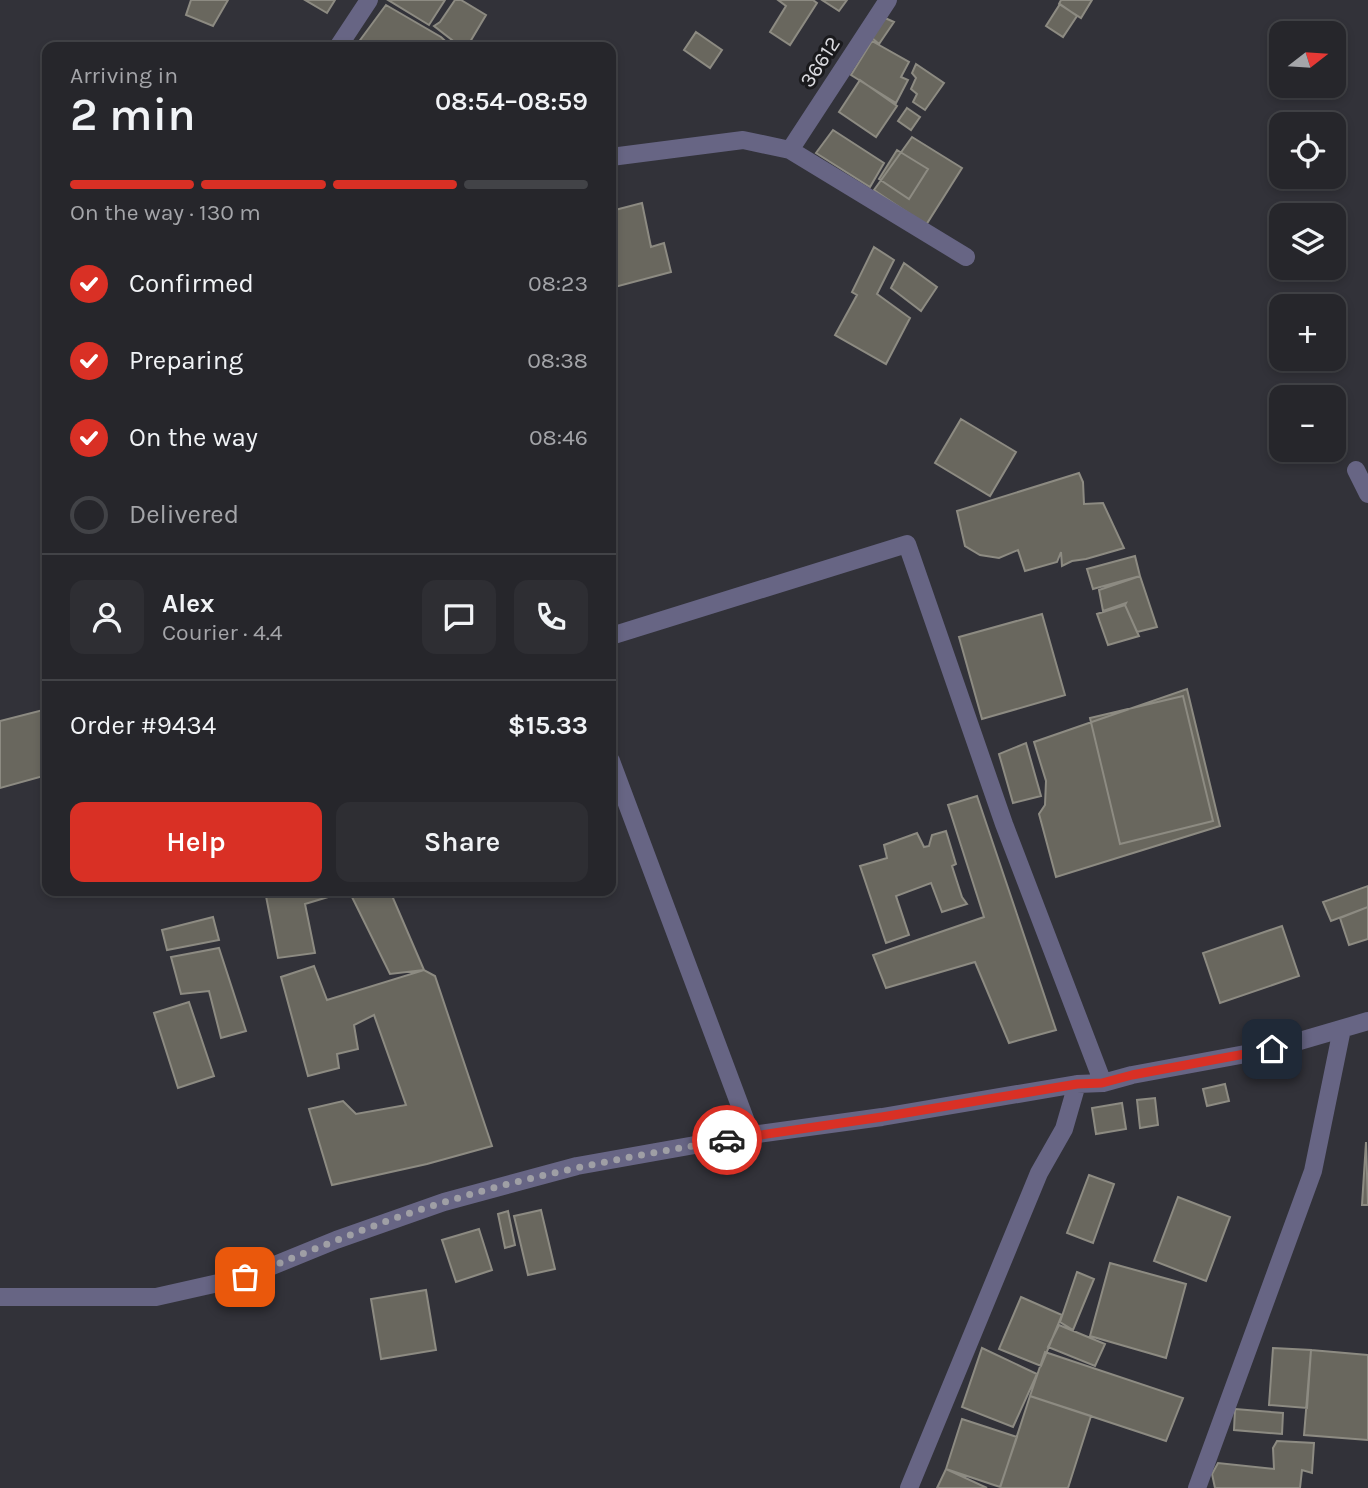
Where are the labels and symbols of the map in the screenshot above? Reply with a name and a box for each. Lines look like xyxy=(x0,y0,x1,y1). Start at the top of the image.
north arrow xyxy=(1269,21,1346,98)
street label: 36612 xyxy=(795,32,845,92)
pin xyxy=(1242,1019,1302,1079)
courier xyxy=(692,1105,762,1175)
pin xyxy=(215,1247,275,1307)

